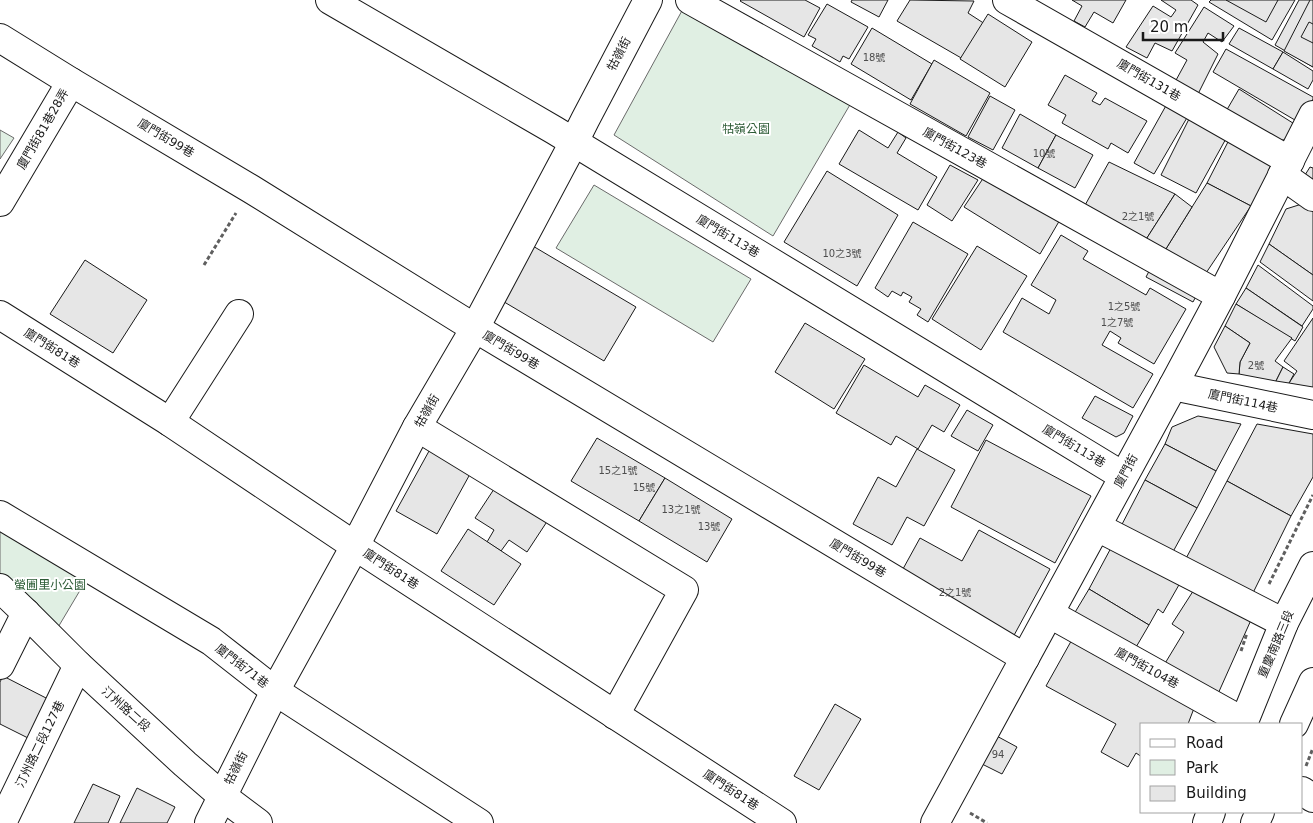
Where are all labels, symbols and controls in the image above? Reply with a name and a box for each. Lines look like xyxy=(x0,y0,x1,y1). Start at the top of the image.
scale bar xyxy=(1143,10,1223,42)
text: 20 m xyxy=(1150,18,1188,36)
street label: 牯嶺街 xyxy=(604,35,634,73)
house number: 18號 xyxy=(863,52,885,63)
street label: 廈門街131巷 xyxy=(1115,56,1183,104)
street label: 廈門街81巷28弄 xyxy=(14,86,72,172)
street label: 廈門街99巷 xyxy=(135,116,197,160)
park label: 牯嶺公園 xyxy=(722,122,770,136)
street label: 廈門街123巷 xyxy=(921,125,989,171)
house number: 10號 xyxy=(1033,148,1055,159)
house number: 2之1號 xyxy=(1122,211,1154,222)
street label: 廈門街113巷 xyxy=(694,212,762,260)
house number: 10之3號 xyxy=(822,248,862,259)
house number: 1之5號 xyxy=(1108,301,1140,312)
house number: 1之7號 xyxy=(1101,317,1133,328)
street label: 廈門街81巷 xyxy=(21,325,83,371)
street label: 廈門街99巷 xyxy=(480,328,542,372)
house number: 2號 xyxy=(1248,360,1264,371)
street label: 廈門街114巷 xyxy=(1207,387,1279,415)
street label: 牯嶺街 xyxy=(412,392,442,430)
street label: 廈門街113巷 xyxy=(1040,422,1108,470)
street label: 廈門街 xyxy=(1111,452,1141,490)
house number: 15之1號 xyxy=(598,465,638,476)
house number: 15號 xyxy=(633,482,655,493)
house number: 13之1號 xyxy=(661,504,701,515)
house number: 13號 xyxy=(698,521,720,532)
street label: 廈門街99巷 xyxy=(827,536,889,580)
street label: 廈門街81巷 xyxy=(361,546,421,592)
park label: 螢圃里小公園 xyxy=(14,578,86,592)
house number: 2之1號 xyxy=(939,587,971,598)
street label: 重慶南路三段 xyxy=(1255,608,1297,680)
street label: 廈門街71巷 xyxy=(213,641,271,691)
street label: 廈門街104巷 xyxy=(1113,645,1181,691)
street label: 汀州路二段 xyxy=(99,684,153,734)
street label: 汀州路二段127巷 xyxy=(13,698,67,790)
legend xyxy=(1140,723,1303,813)
text: Road xyxy=(1186,734,1224,752)
street label: 牯嶺街 xyxy=(222,749,250,787)
house number: 94 xyxy=(992,749,1004,760)
text: Park xyxy=(1186,759,1219,777)
street label: 廈門街81巷 xyxy=(701,767,761,813)
text: Building xyxy=(1186,784,1247,802)

